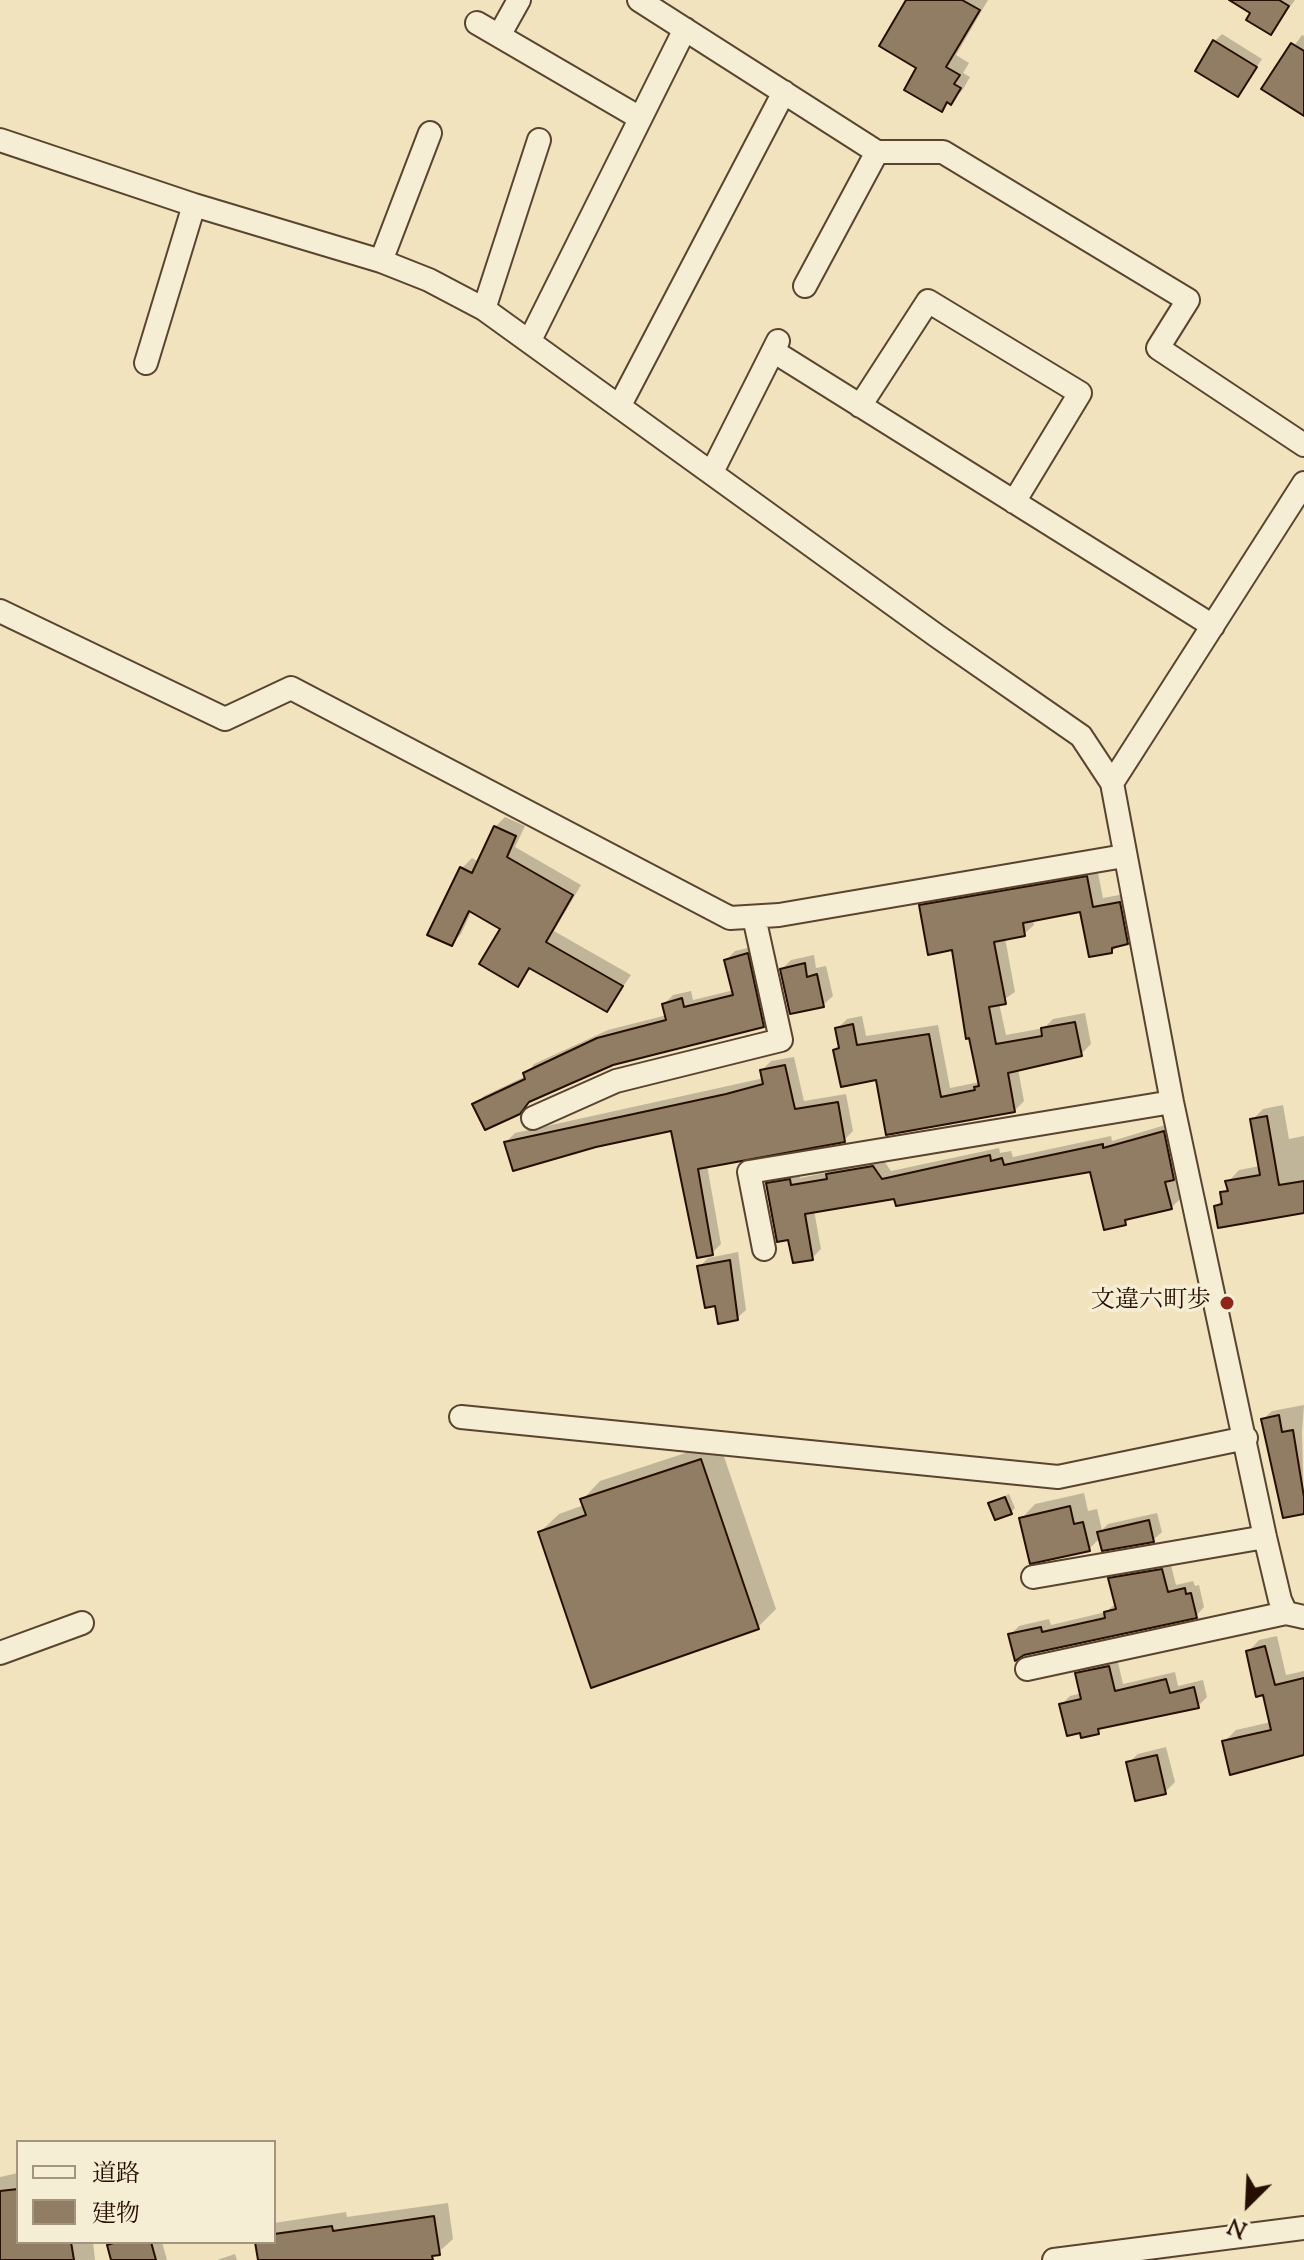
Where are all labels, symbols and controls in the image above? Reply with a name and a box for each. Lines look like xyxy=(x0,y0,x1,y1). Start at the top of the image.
place label: 文違六町歩 xyxy=(1091,1289,1211,1317)
marker: 文違六町歩 xyxy=(1218,1294,1236,1312)
legend xyxy=(16,2140,276,2244)
text: 道路 xyxy=(92,2158,140,2192)
north arrow xyxy=(1208,2164,1288,2244)
text: 建物 xyxy=(92,2198,140,2232)
text: N xyxy=(1224,2208,1253,2244)

